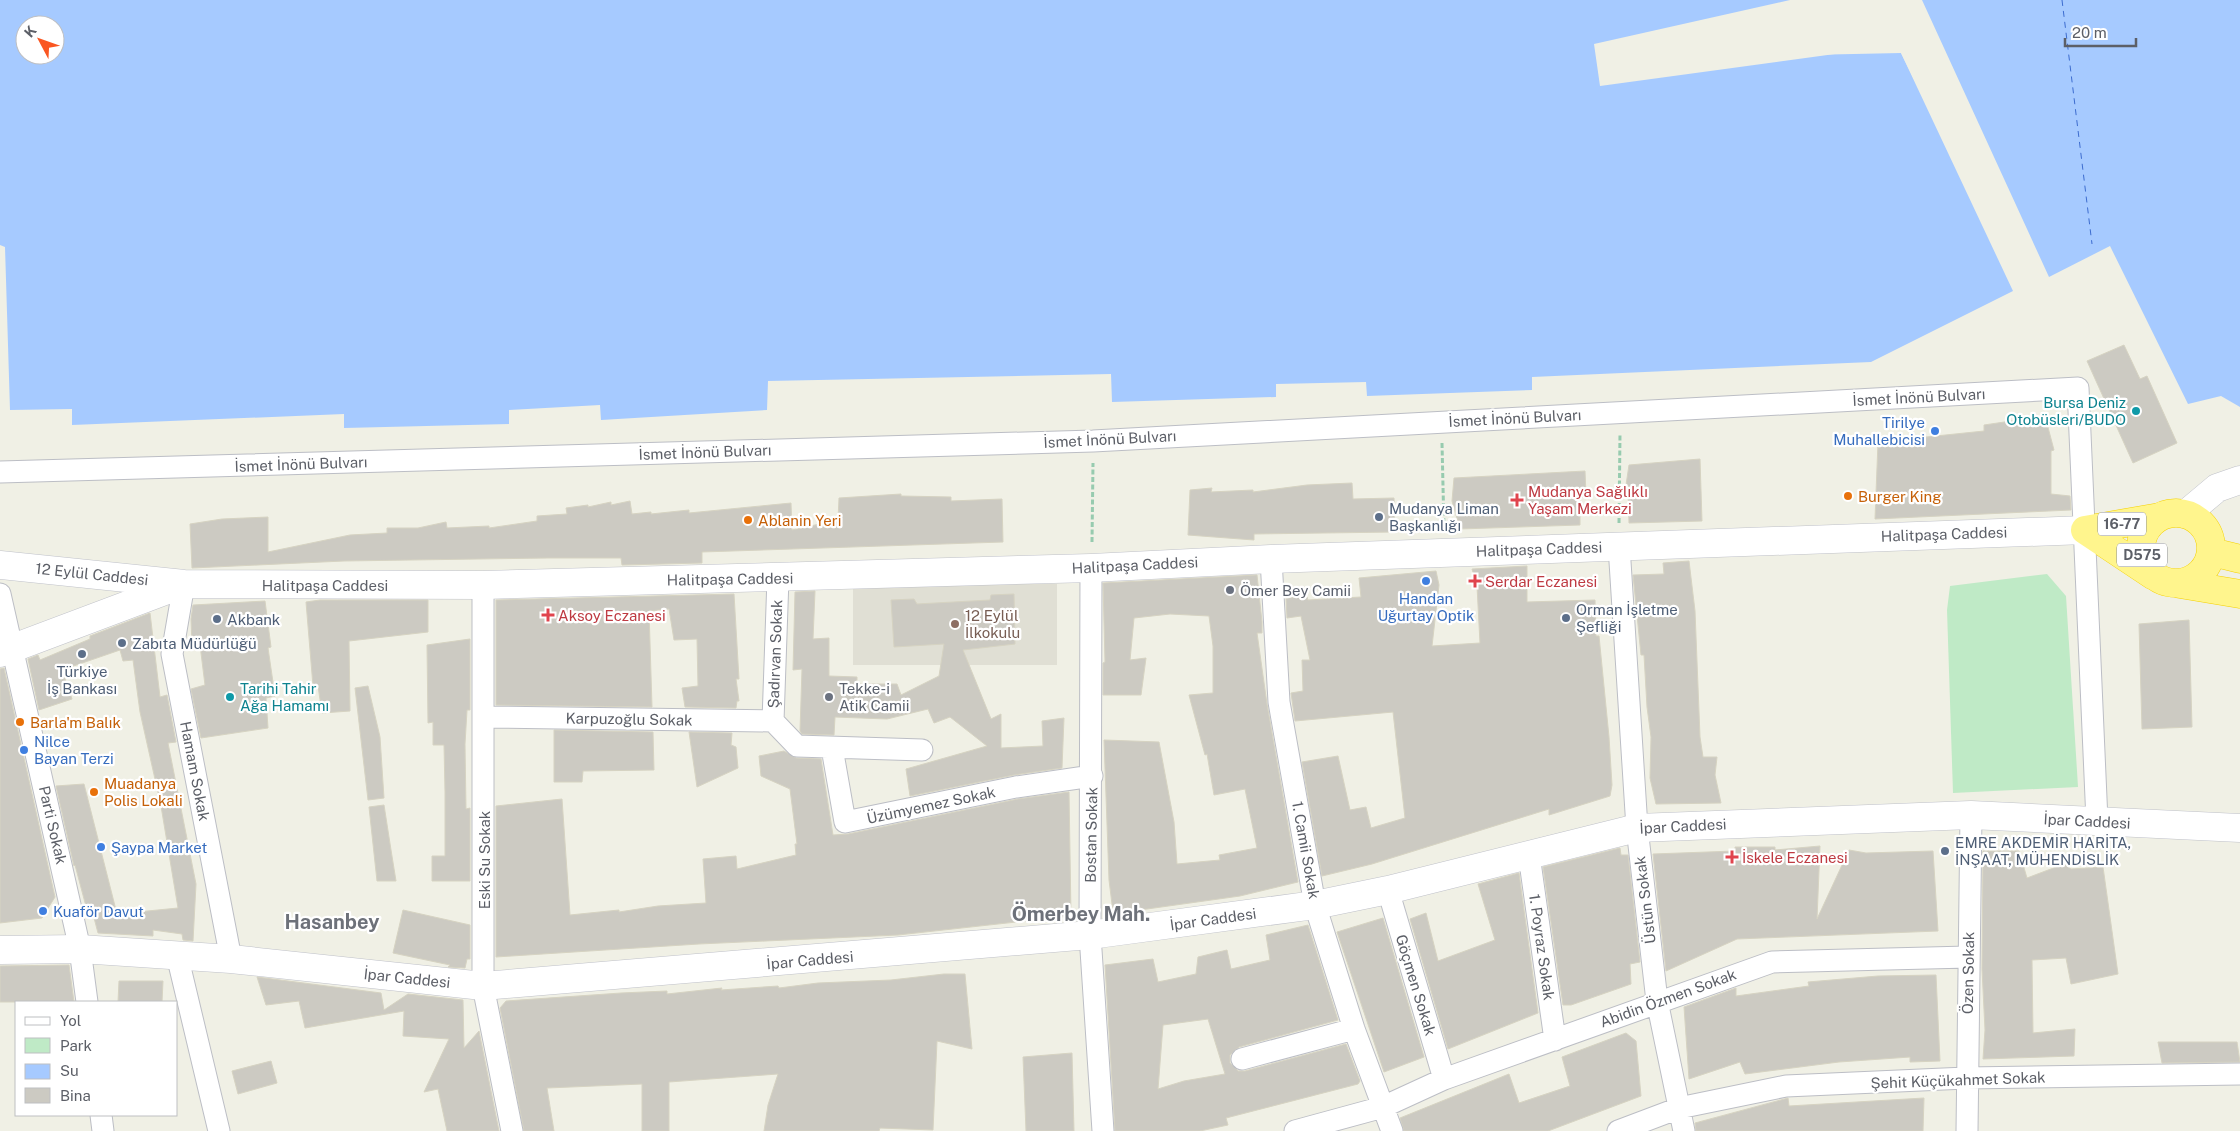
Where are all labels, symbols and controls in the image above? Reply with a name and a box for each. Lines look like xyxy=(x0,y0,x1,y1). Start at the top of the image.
north arrow xyxy=(15,15,65,65)
scale bar xyxy=(2065,15,2136,47)
text: K xyxy=(21,22,40,41)
text: 20 m xyxy=(2072,24,2107,41)
street label: İsmet İnönü Bulvarı xyxy=(1852,384,1986,409)
place label: Bursa Deniz Otobüsleri/BUDO xyxy=(2006,394,2126,428)
street label: İsmet İnönü Bulvarı xyxy=(1448,405,1582,430)
marker: Bursa Deniz Otobüsleri/BUDO xyxy=(2130,405,2142,417)
place label: Tirilye Muhallebicisi xyxy=(1833,414,1925,448)
marker: Tirilye Muhallebicisi xyxy=(1929,425,1941,437)
street label: İsmet İnönü Bulvarı xyxy=(1043,426,1177,451)
street label: İsmet İnönü Bulvarı xyxy=(638,440,772,463)
street label: İsmet İnönü Bulvarı xyxy=(234,452,368,475)
place label: Mudanya Sağlıklı Yaşam Merkezi xyxy=(1528,483,1648,517)
place label: Burger King xyxy=(1858,488,1942,505)
marker: Burger King xyxy=(1842,490,1854,502)
marker: Mudanya Sağlıklı Yaşam Merkezi xyxy=(1510,493,1524,507)
place label: Mudanya Liman Başkanlığı xyxy=(1389,500,1499,534)
marker: Mudanya Liman Başkanlığı xyxy=(1373,511,1385,523)
place label: Ablanin Yeri xyxy=(758,512,841,529)
road number: 16-77 xyxy=(2098,512,2146,536)
marker: Ablanin Yeri xyxy=(742,514,754,526)
street label: Halitpaşa Caddesi xyxy=(1880,523,2008,545)
street label: Halitpaşa Caddesi xyxy=(1475,538,1603,560)
road number: D575 xyxy=(2117,544,2167,566)
street label: Halitpaşa Caddesi xyxy=(1071,553,1199,577)
street label: 12 Eylül Caddesi xyxy=(35,560,149,588)
street label: Halitpaşa Caddesi xyxy=(667,569,793,589)
place label: Serdar Eczanesi xyxy=(1485,573,1597,590)
marker: Handan Uğurtay Optik xyxy=(1420,575,1432,587)
marker: Serdar Eczanesi xyxy=(1469,575,1481,587)
street label: Halitpaşa Caddesi xyxy=(262,577,388,594)
place label: Ömer Bey Camii xyxy=(1240,581,1351,599)
marker: Ömer Bey Camii xyxy=(1224,584,1236,596)
place label: Handan Uğurtay Optik xyxy=(1378,590,1474,624)
street label: Şadırvan Sokak xyxy=(765,599,785,709)
place label: Orman İşletme Şefliği xyxy=(1576,600,1678,635)
place label: Aksoy Eczanesi xyxy=(558,607,666,624)
place label: 12 Eylül İlkokulu xyxy=(965,607,1020,641)
marker: Aksoy Eczanesi xyxy=(542,609,554,621)
place label: Akbank xyxy=(227,611,280,628)
marker: Orman İşletme Şefliği xyxy=(1560,612,1572,624)
marker: Akbank xyxy=(211,613,223,625)
marker: 12 Eylül İlkokulu xyxy=(949,618,961,630)
place label: Zabıta Müdürlüğü xyxy=(132,635,257,652)
marker: Zabıta Müdürlüğü xyxy=(116,637,128,649)
marker: Türkiye İş Bankası xyxy=(76,648,88,660)
place label: Türkiye İş Bankası xyxy=(47,663,117,697)
place label: Tarihi Tahir Ağa Hamamı xyxy=(240,680,329,714)
place label: Tekke-i Atik Camii xyxy=(839,680,910,714)
marker: Tarihi Tahir Ağa Hamamı xyxy=(224,691,236,703)
marker: Tekke-i Atik Camii xyxy=(823,691,835,703)
street label: Karpuzoğlu Sokak xyxy=(565,709,693,729)
place label: Barla'm Balık xyxy=(30,714,121,731)
marker: Barla'm Balık xyxy=(14,716,26,728)
street label: Hamam Sokak xyxy=(177,720,213,822)
place label: Nilce Bayan Terzi xyxy=(34,733,114,767)
marker: Nilce Bayan Terzi xyxy=(18,744,30,756)
place label: Muadanya Polis Lokali xyxy=(104,775,183,809)
street label: Üzümyemez Sokak xyxy=(865,782,997,827)
street label: Parti Sokak xyxy=(36,784,70,866)
marker: Muadanya Polis Lokali xyxy=(88,786,100,798)
street label: Bostan Sokak xyxy=(1082,787,1100,883)
street label: 1. Camii Sokak xyxy=(1289,800,1323,900)
street label: İpar Caddesi xyxy=(2043,809,2131,832)
street label: Eski Su Sokak xyxy=(476,811,493,909)
street label: İpar Caddesi xyxy=(1639,814,1727,837)
place label: EMRE AKDEMİR HARİTA, İNŞAAT, MÜHENDİSLİK xyxy=(1955,833,2131,868)
place label: Şaypa Market xyxy=(111,839,207,856)
marker: Şaypa Market xyxy=(95,841,107,853)
marker: EMRE AKDEMİR HARİTA, İNŞAAT, MÜHENDİSLİK xyxy=(1939,845,1951,857)
place label: İskele Eczanesi xyxy=(1742,848,1848,866)
marker: İskele Eczanesi xyxy=(1726,851,1738,863)
street label: Üstün Sokak xyxy=(1630,855,1659,945)
street label: 1. Poyraz Sokak xyxy=(1526,893,1558,1001)
district label: Ömerbey Mah. xyxy=(1012,901,1150,926)
place label: Kuaför Davut xyxy=(53,903,144,920)
street label: İpar Caddesi xyxy=(1169,904,1257,933)
marker: Kuaför Davut xyxy=(37,905,49,917)
district label: Hasanbey xyxy=(284,910,380,934)
street label: Göçmen Sokak xyxy=(1393,932,1439,1038)
street label: Özen Sokak xyxy=(1958,932,1977,1014)
street label: İpar Caddesi xyxy=(766,947,854,972)
street label: İpar Caddesi xyxy=(363,964,451,991)
street label: Abidin Özmen Sokak xyxy=(1597,964,1739,1031)
legend xyxy=(15,1001,178,1116)
text: Yol xyxy=(60,1012,81,1029)
text: Park xyxy=(60,1037,92,1054)
text: Su xyxy=(60,1062,79,1079)
street label: Şehit Küçükahmet Sokak xyxy=(1870,1068,2046,1092)
text: Bina xyxy=(60,1087,91,1104)

